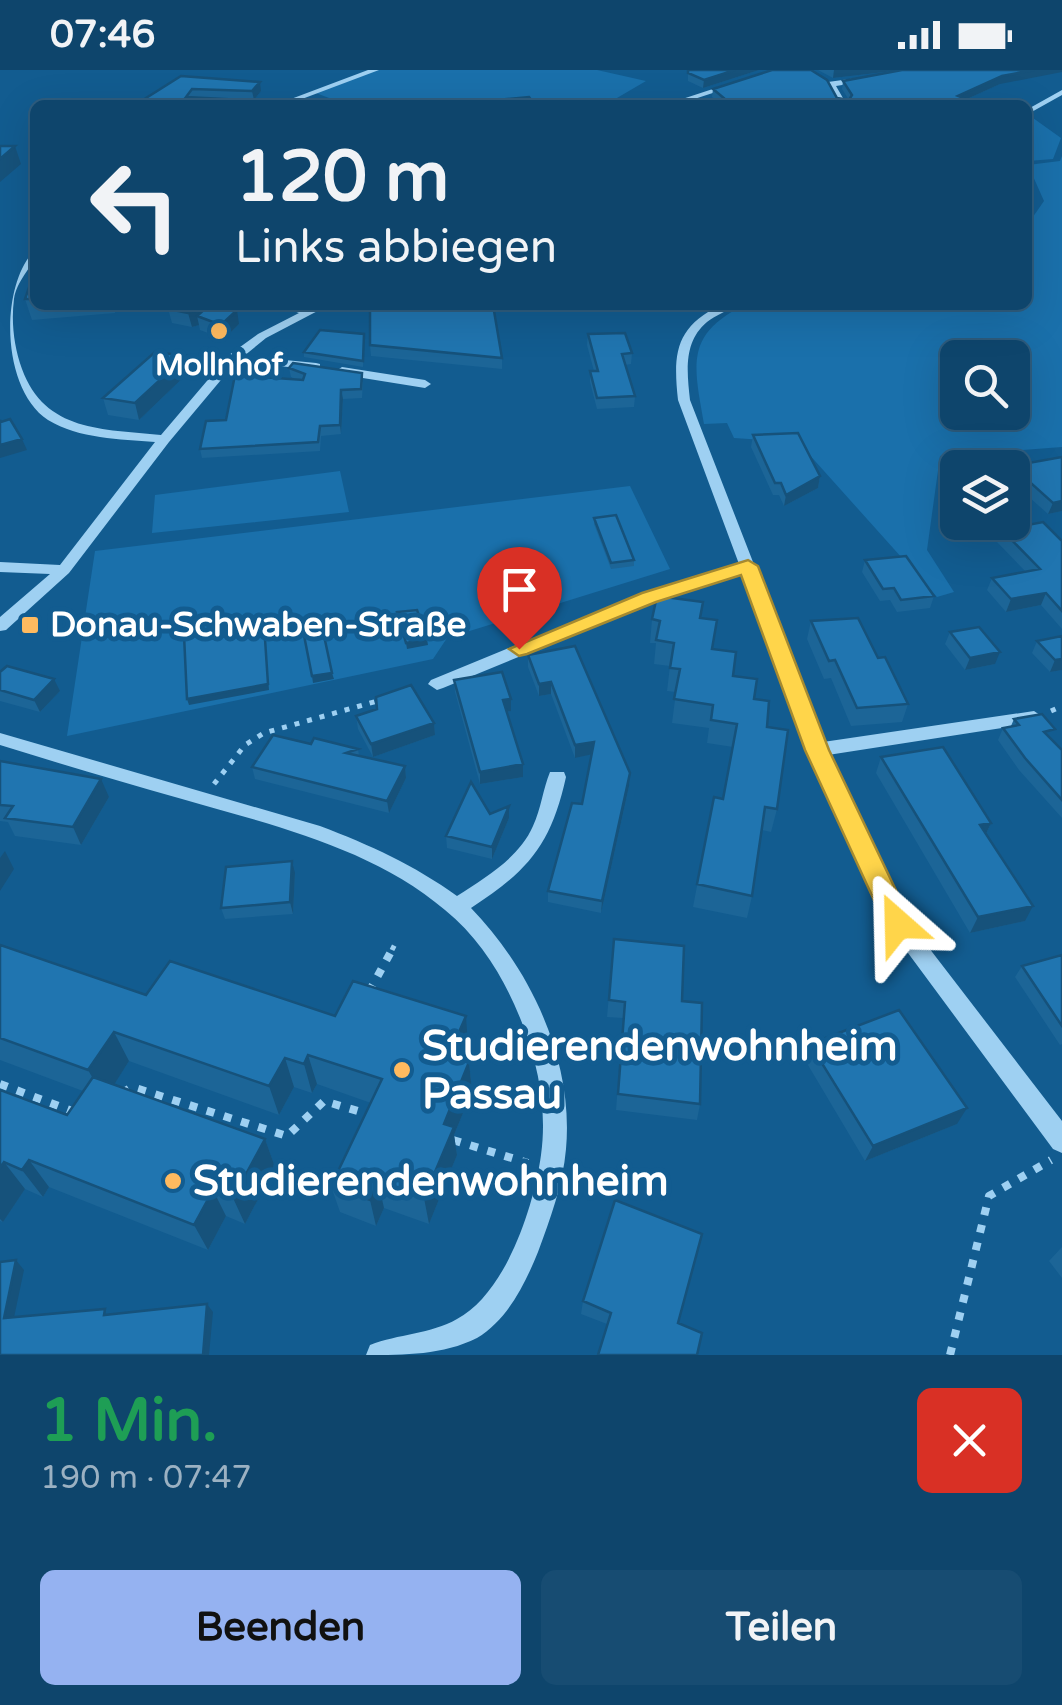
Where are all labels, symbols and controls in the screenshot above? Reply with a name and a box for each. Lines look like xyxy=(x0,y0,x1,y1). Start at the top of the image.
text: 07:46 xyxy=(50,12,155,58)
text: 120 m xyxy=(235,136,449,220)
icon: left xyxy=(70,140,200,270)
text: Links abbiegen xyxy=(235,221,557,275)
marker: Mollnhof xyxy=(208,320,230,342)
map controls xyxy=(940,340,1030,540)
button: search xyxy=(940,340,1030,430)
place label: Mollnhof xyxy=(155,347,283,384)
button: layers xyxy=(940,450,1030,540)
pin xyxy=(477,547,562,650)
icon: arrive xyxy=(492,562,547,617)
place label: Donau-Schwaben-Straße xyxy=(50,604,466,646)
marker: Donau-Schwaben-Straße xyxy=(19,614,41,636)
position arrow xyxy=(846,872,950,976)
place label: Studierendenwohnheim Passau xyxy=(422,1021,898,1120)
marker: Studierendenwohnheim Passau xyxy=(391,1059,413,1081)
place label: Studierendenwohnheim xyxy=(193,1156,669,1207)
marker: Studierendenwohnheim xyxy=(162,1170,184,1192)
text: 1 Min. xyxy=(40,1385,218,1457)
button: close xyxy=(917,1388,1022,1493)
text: 190 m · 07:47 xyxy=(40,1459,252,1497)
button: Beenden xyxy=(40,1570,521,1685)
button: Teilen xyxy=(541,1570,1022,1685)

